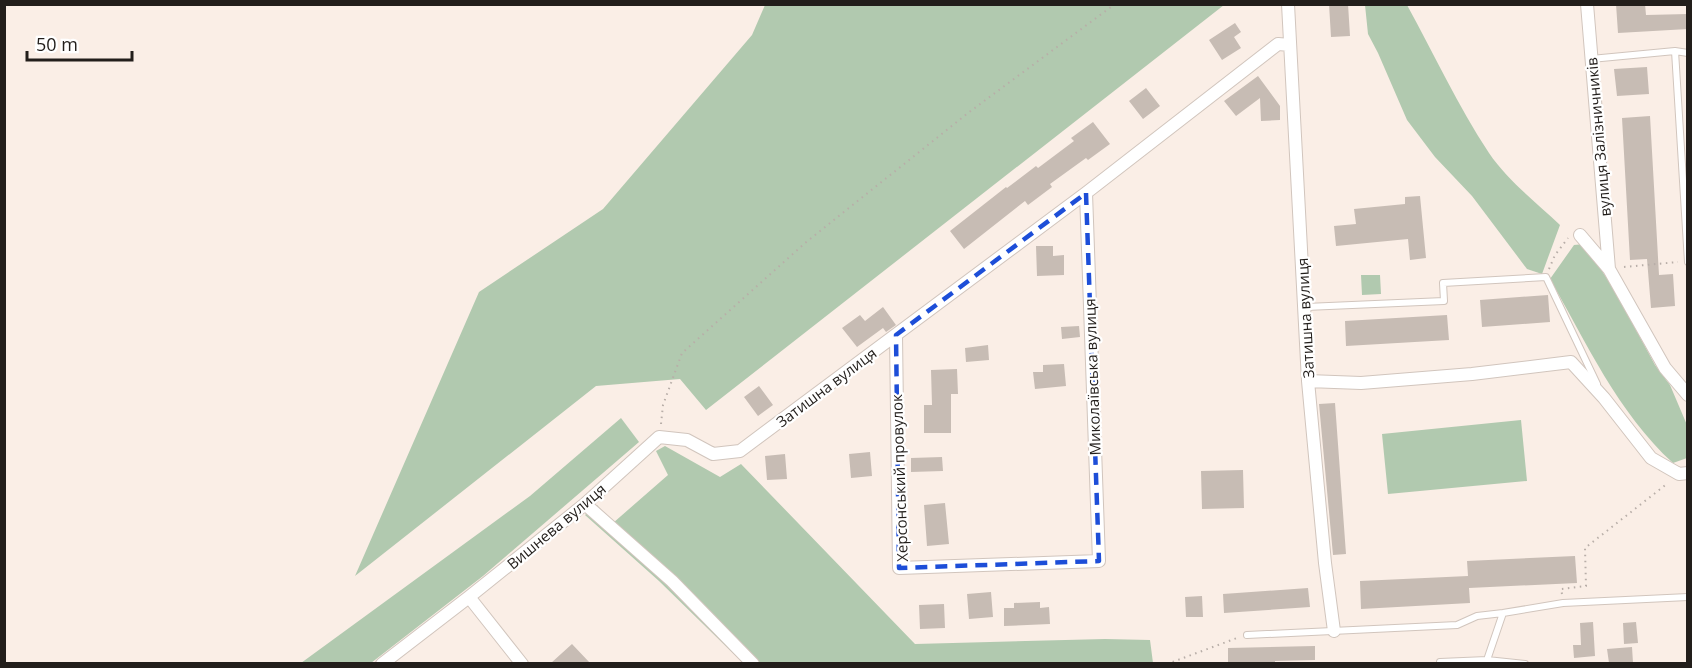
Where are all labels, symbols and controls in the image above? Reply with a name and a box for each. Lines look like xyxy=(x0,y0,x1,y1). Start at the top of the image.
scale bar xyxy=(27,24,132,62)
text: 50 m xyxy=(36,32,78,56)
street label: вулиця Залізничників xyxy=(1581,57,1615,217)
street label: Затишна вулиця xyxy=(1292,257,1318,379)
street label: Миколаївська вулиця xyxy=(1079,298,1105,456)
street label: Затишна вулиця xyxy=(772,343,880,431)
street label: Херсонський провулок xyxy=(886,394,912,562)
street label: Вишнева вулиця xyxy=(502,479,610,573)

